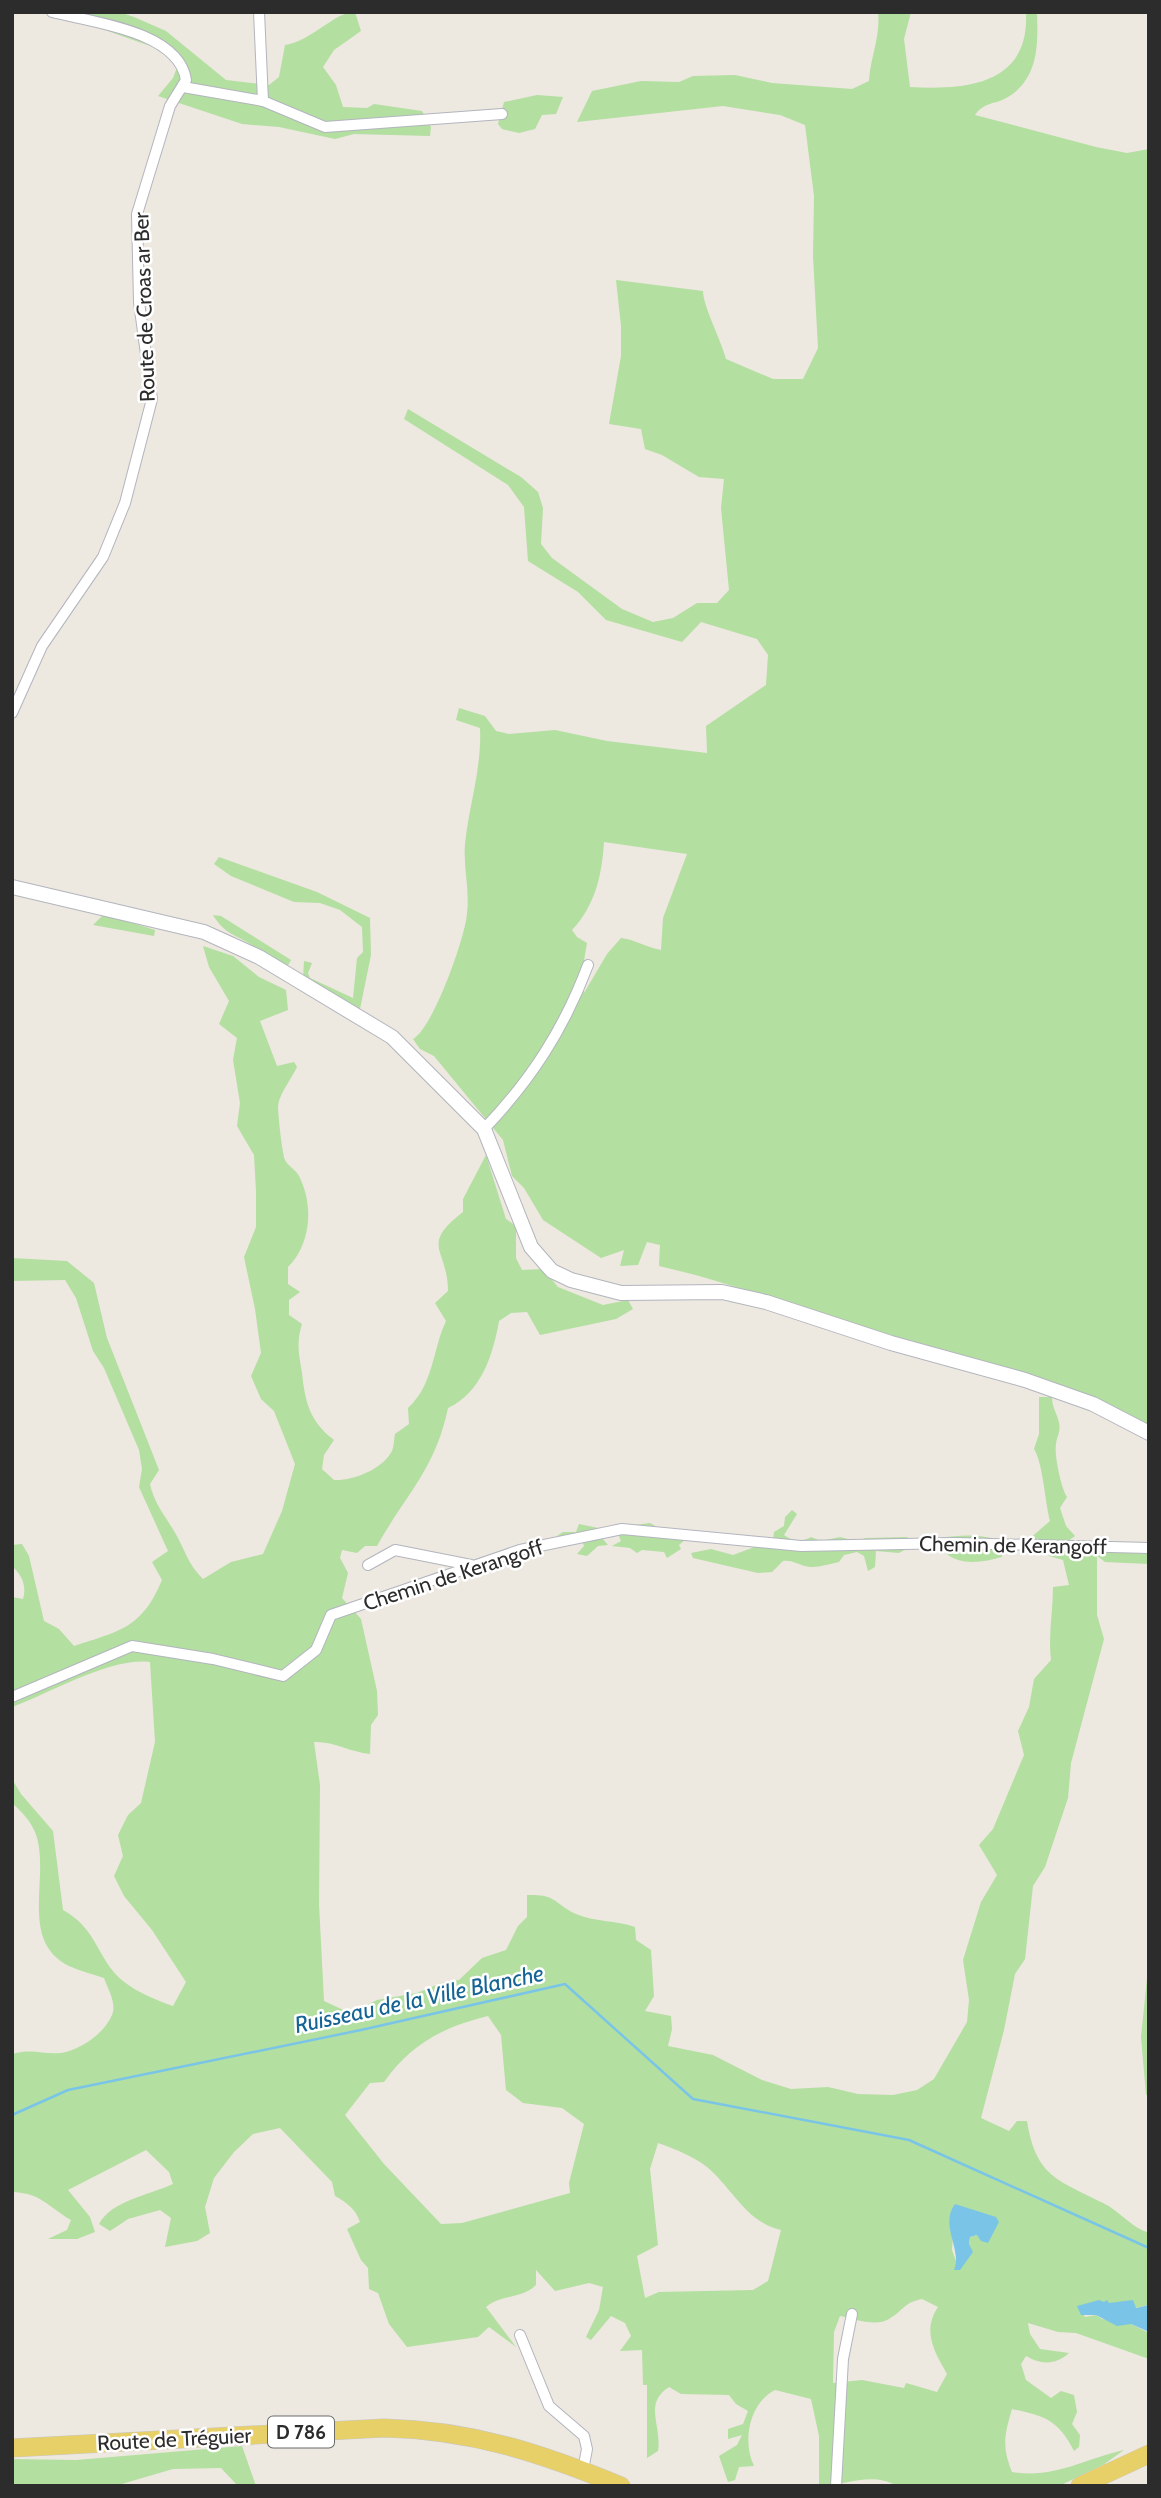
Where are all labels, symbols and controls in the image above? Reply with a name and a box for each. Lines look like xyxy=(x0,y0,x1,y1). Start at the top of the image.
street label: Route de Croas ar Ber xyxy=(128,211,160,402)
street label: Chemin de Kerangoff xyxy=(919,1531,1107,1559)
street label: Chemin de Kerangoff xyxy=(360,1534,546,1616)
water label: Ruisseau de la Ville Blanche xyxy=(292,1959,546,2039)
road number: D 786 xyxy=(268,2416,334,2448)
street label: Route de Tréguier xyxy=(96,2422,252,2456)

